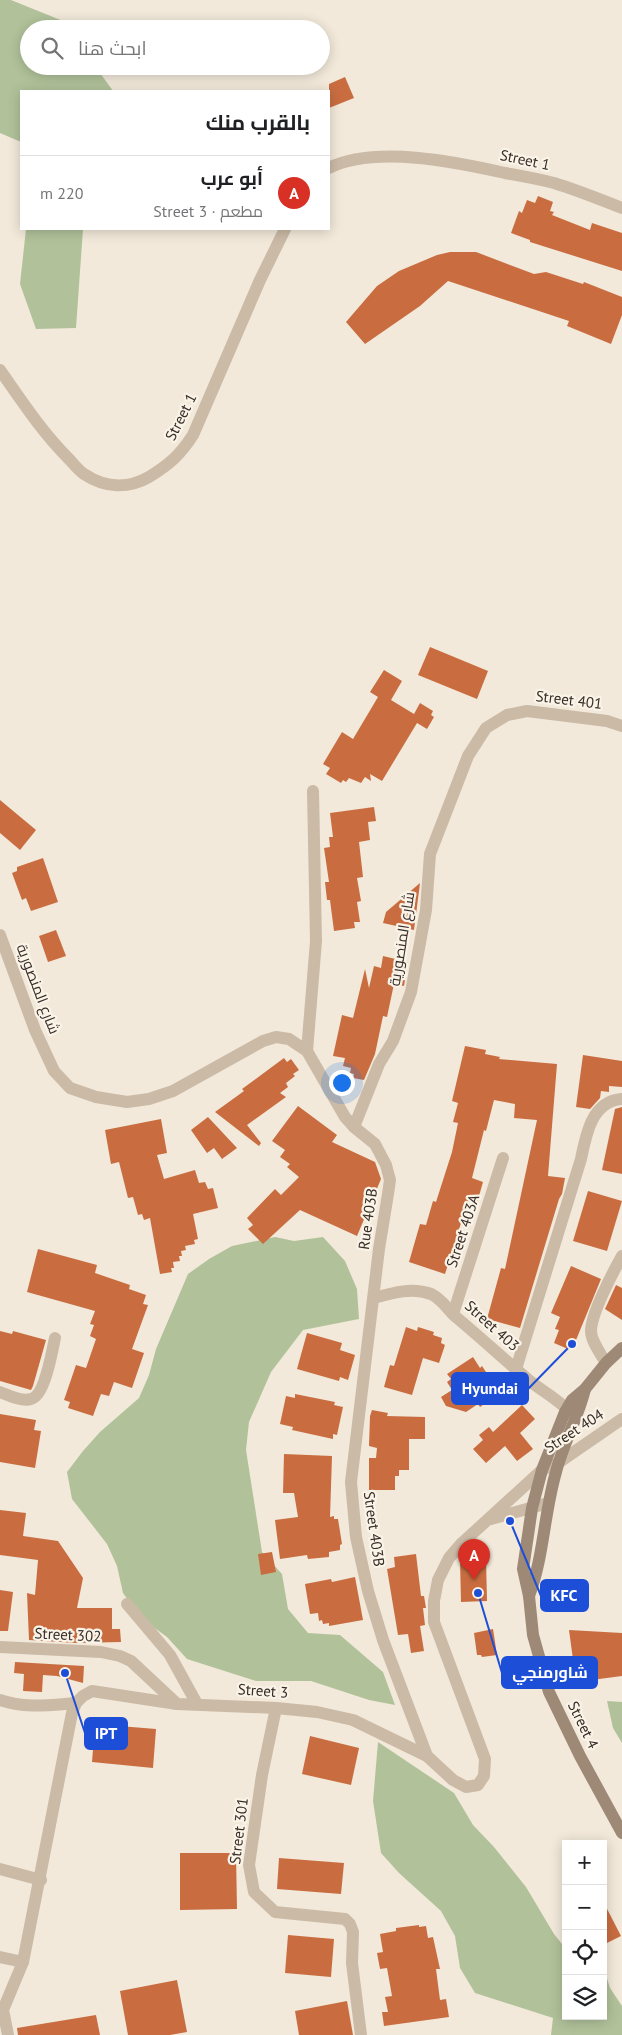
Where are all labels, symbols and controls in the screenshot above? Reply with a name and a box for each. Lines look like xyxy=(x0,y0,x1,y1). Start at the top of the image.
search box xyxy=(20,20,330,75)
icon: search xyxy=(38,34,66,62)
text: ابحث هنا xyxy=(78,36,147,60)
text: بالقرب منك xyxy=(206,109,310,136)
street label: Street 1 xyxy=(498,145,552,174)
text: أبو عرب xyxy=(201,166,263,190)
text: 220 m xyxy=(40,183,83,203)
text: A xyxy=(289,183,299,203)
text: مطعم · Street 3 xyxy=(153,201,263,221)
street label: Street 1 xyxy=(161,390,200,444)
street label: Street 401 xyxy=(535,686,603,713)
street label: شارع المنصورية xyxy=(385,890,420,988)
street label: شارع المنصورية xyxy=(11,941,64,1037)
your location xyxy=(329,1070,355,1096)
street label: Rue 403B xyxy=(354,1187,381,1251)
street label: Street 403A xyxy=(442,1192,483,1270)
street label: Street 403 xyxy=(461,1296,524,1355)
callout: Hyundai xyxy=(452,1373,528,1404)
text: Hyundai xyxy=(462,1378,518,1398)
street label: Street 404 xyxy=(541,1404,607,1457)
street label: Street 403B xyxy=(360,1490,389,1568)
pin: A xyxy=(458,1539,490,1580)
callout: KFC xyxy=(541,1580,588,1611)
text: KFC xyxy=(551,1585,578,1605)
street label: Street 302 xyxy=(34,1623,102,1646)
callout: شاورمنجي xyxy=(502,1657,597,1688)
text: شاورمنجي xyxy=(512,1662,588,1685)
street label: Street 3 xyxy=(237,1679,289,1702)
street label: Street 4 xyxy=(564,1698,603,1752)
callout: IPT xyxy=(85,1718,127,1749)
text: IPT xyxy=(95,1723,117,1743)
street label: Street 301 xyxy=(225,1797,252,1865)
map controls xyxy=(562,1840,607,2020)
button: + xyxy=(562,1840,607,1885)
button: − xyxy=(562,1885,607,1930)
button: locate xyxy=(562,1930,607,1975)
button: layers xyxy=(562,1975,607,2020)

